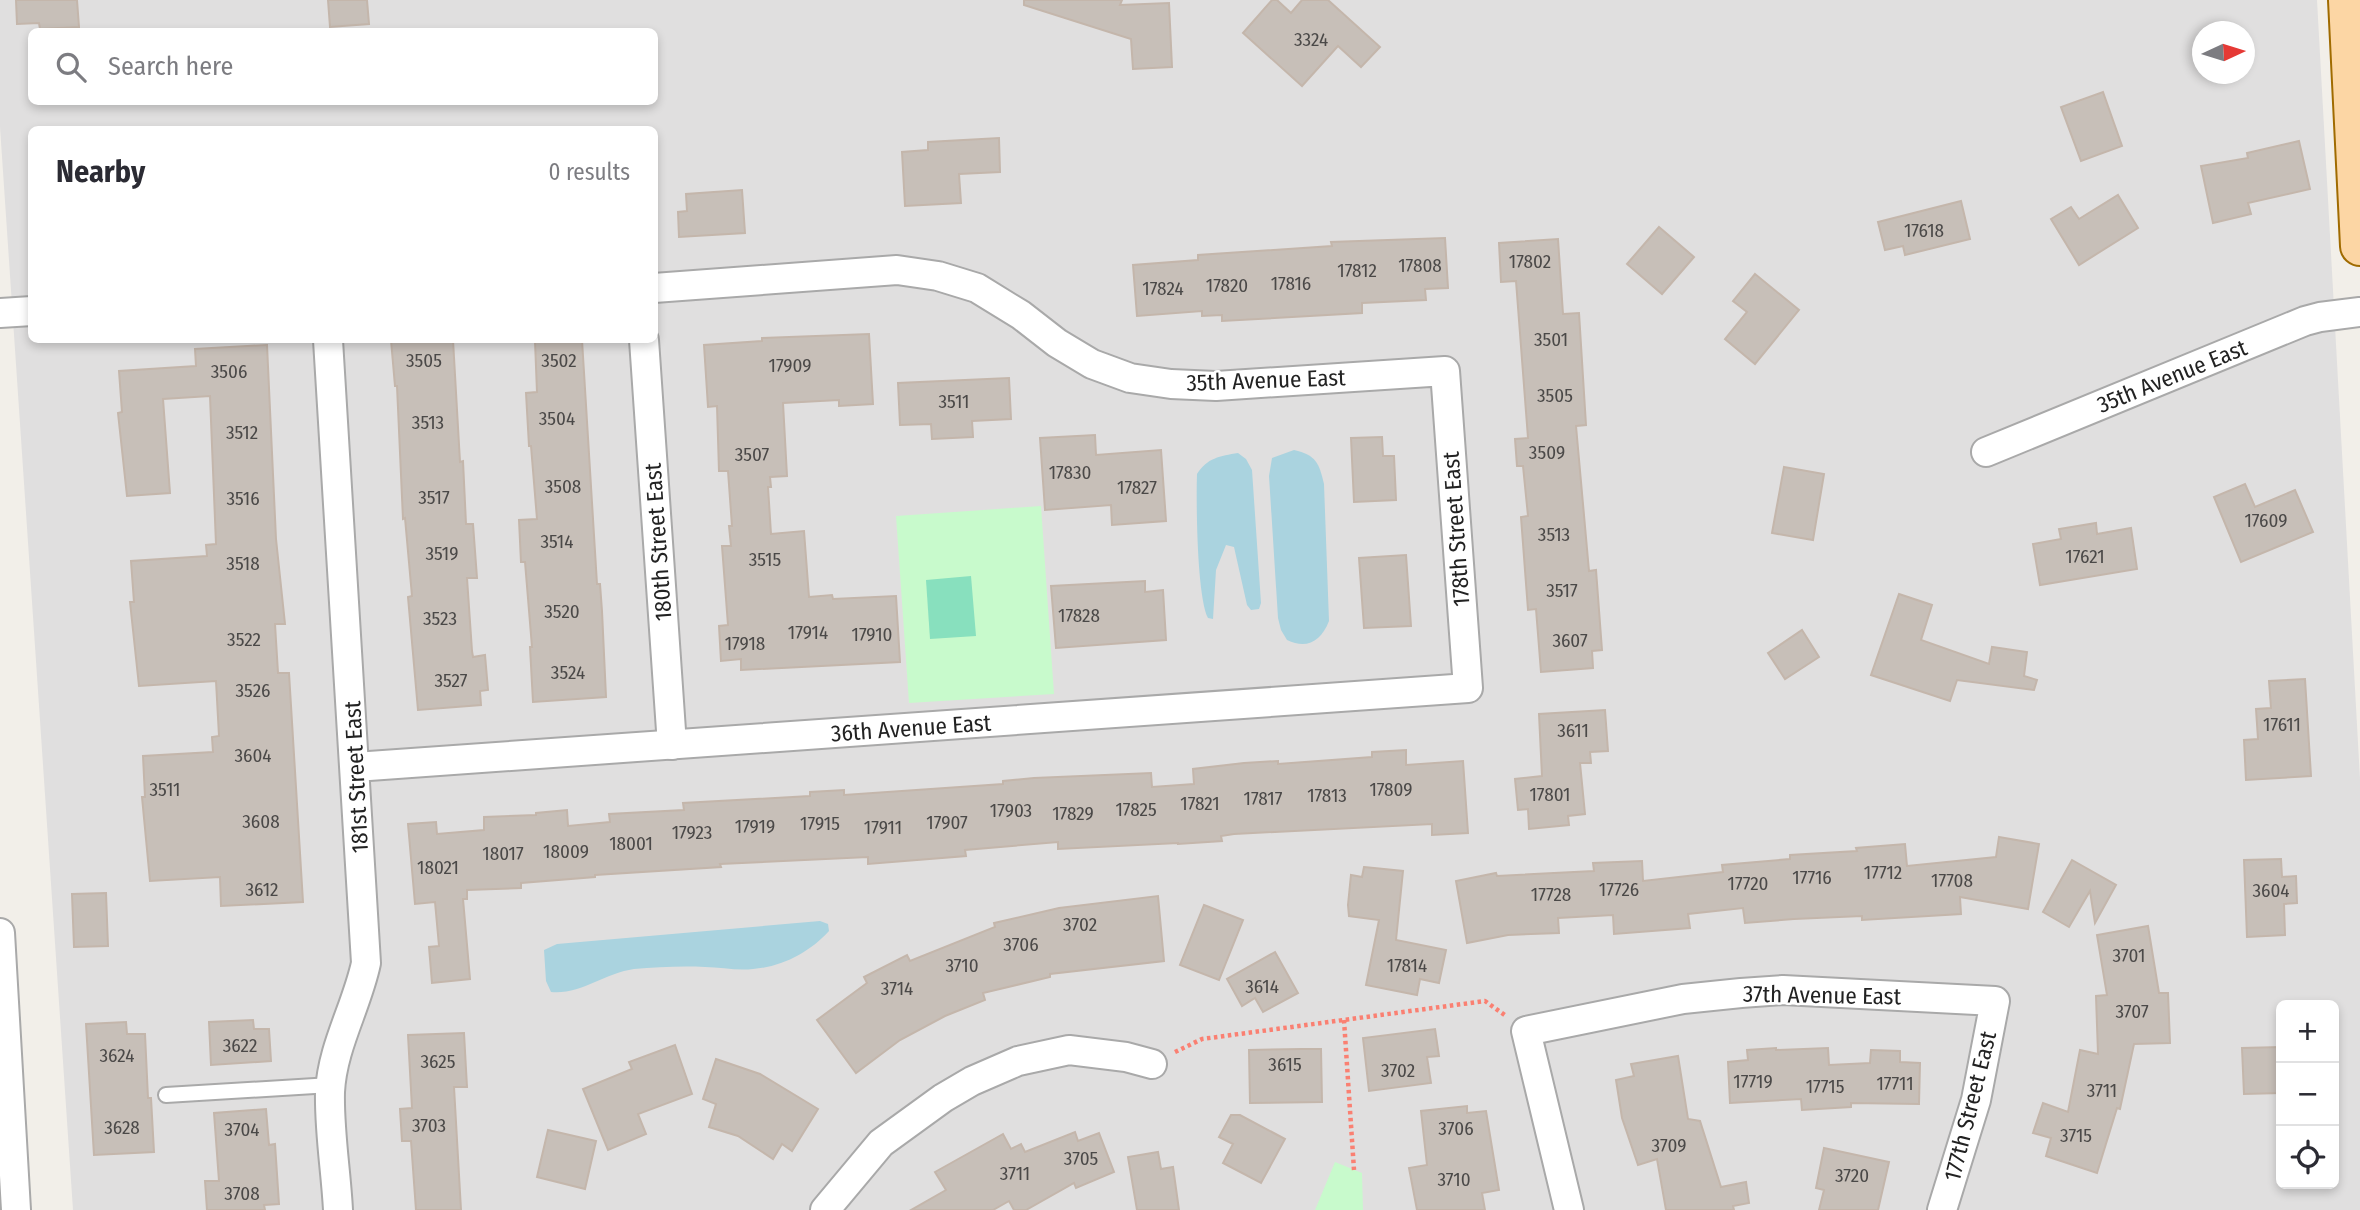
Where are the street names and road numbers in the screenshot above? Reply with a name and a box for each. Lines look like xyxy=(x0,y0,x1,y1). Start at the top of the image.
street label: 35th Avenue East xyxy=(2093,333,2252,419)
street label: 35th Avenue East xyxy=(1186,363,1347,397)
street label: 178th Street East xyxy=(1437,450,1475,607)
street label: 180th Street East xyxy=(638,462,677,622)
street label: 181st Street East xyxy=(338,700,374,854)
street label: 36th Avenue East xyxy=(830,708,992,748)
street label: 37th Avenue East xyxy=(1743,980,1902,1010)
street label: 177th Street East xyxy=(1938,1028,2002,1184)

